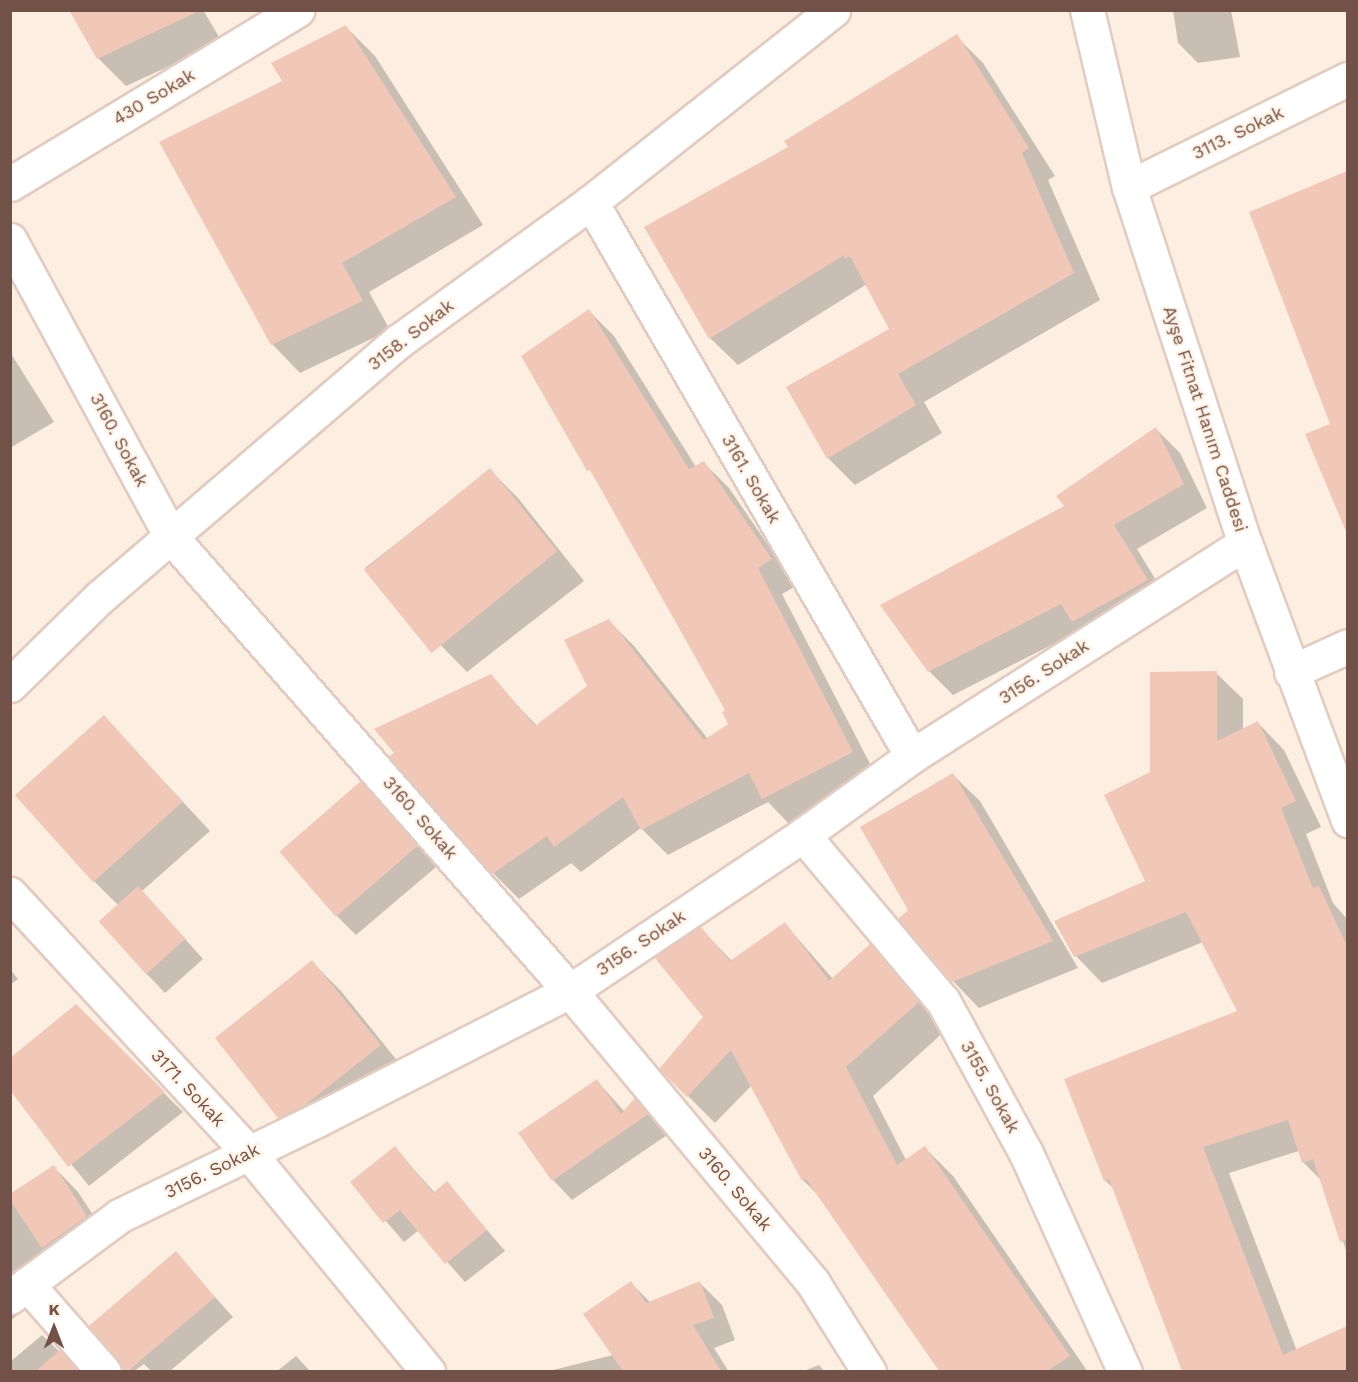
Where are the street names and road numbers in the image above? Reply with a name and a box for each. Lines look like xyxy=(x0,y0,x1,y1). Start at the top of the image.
street label: 430 Sokak xyxy=(109,64,199,130)
street label: 3113. Sokak xyxy=(1189,102,1287,164)
street label: 3158. Sokak xyxy=(364,295,458,375)
street label: Ayşe Fitnat Hanım Caddesi xyxy=(1158,303,1252,535)
street label: 3160. Sokak xyxy=(85,389,153,491)
street label: 3161. Sokak xyxy=(717,431,785,527)
street label: 3156. Sokak xyxy=(995,635,1093,709)
street label: 3160. Sokak xyxy=(378,772,462,864)
street label: 3156. Sokak xyxy=(592,905,690,981)
street label: 3155. Sokak xyxy=(956,1037,1024,1137)
street label: 3171. Sokak xyxy=(147,1045,229,1131)
street label: 3156. Sokak xyxy=(161,1139,263,1203)
street label: 3160. Sokak xyxy=(694,1143,776,1235)

